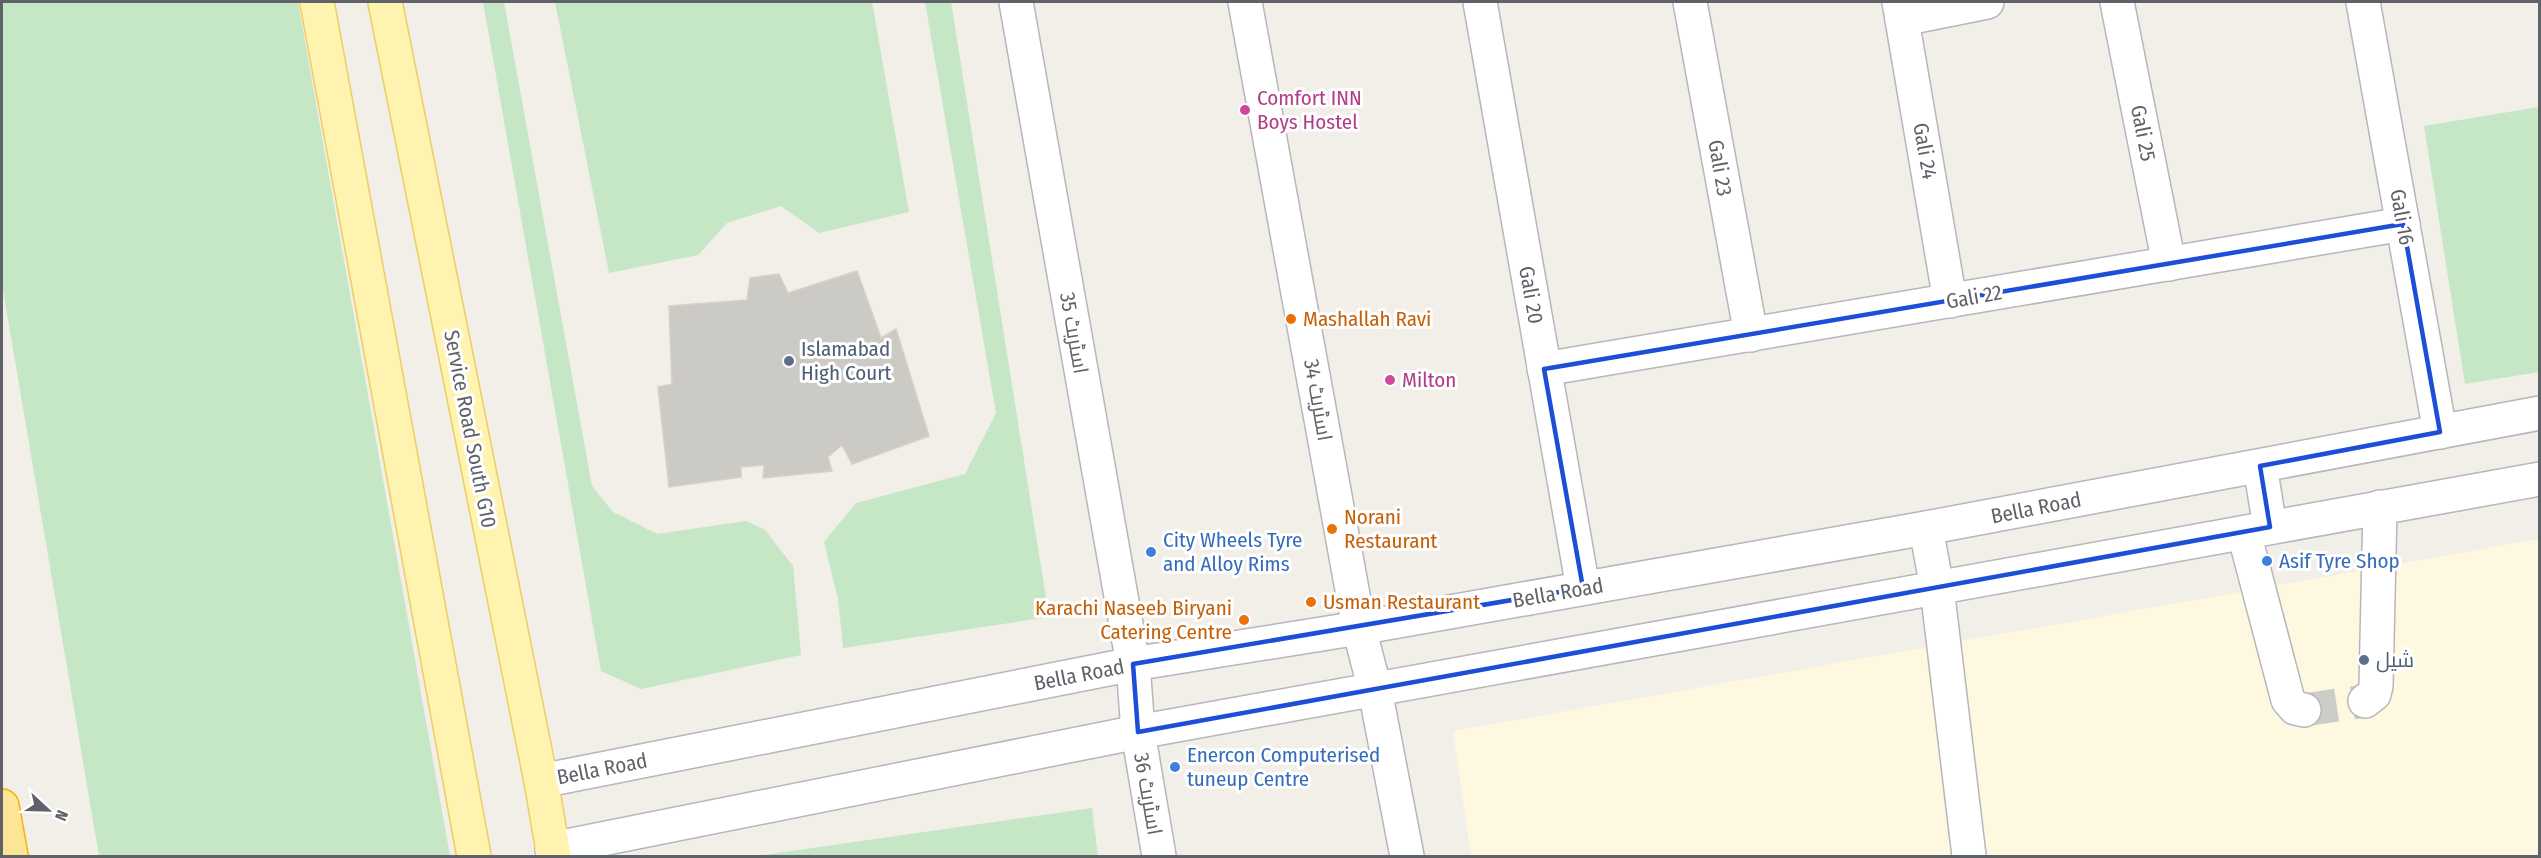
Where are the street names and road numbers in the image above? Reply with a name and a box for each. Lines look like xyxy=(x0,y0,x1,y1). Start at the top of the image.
street label: Gali 25 xyxy=(2125,103,2161,163)
street label: Gali 24 xyxy=(1907,121,1943,181)
street label: Gali 23 xyxy=(1702,138,1738,198)
street label: Gali 16 xyxy=(2384,187,2420,247)
street label: Gali 20 xyxy=(1513,264,1549,326)
street label: Gali 22 xyxy=(1944,279,2004,315)
street label: اسٹریٹ 35 xyxy=(1054,290,1094,376)
street label: Service Road South G10 xyxy=(438,328,502,530)
street label: اسٹریٹ 34 xyxy=(1298,357,1338,443)
street label: Bella Road xyxy=(1989,486,2083,530)
street label: Bella Road xyxy=(1511,572,1605,614)
street label: Bella Road xyxy=(1032,653,1126,697)
street label: Bella Road xyxy=(555,747,649,791)
street label: اسٹریٹ 36 xyxy=(1128,751,1168,837)

